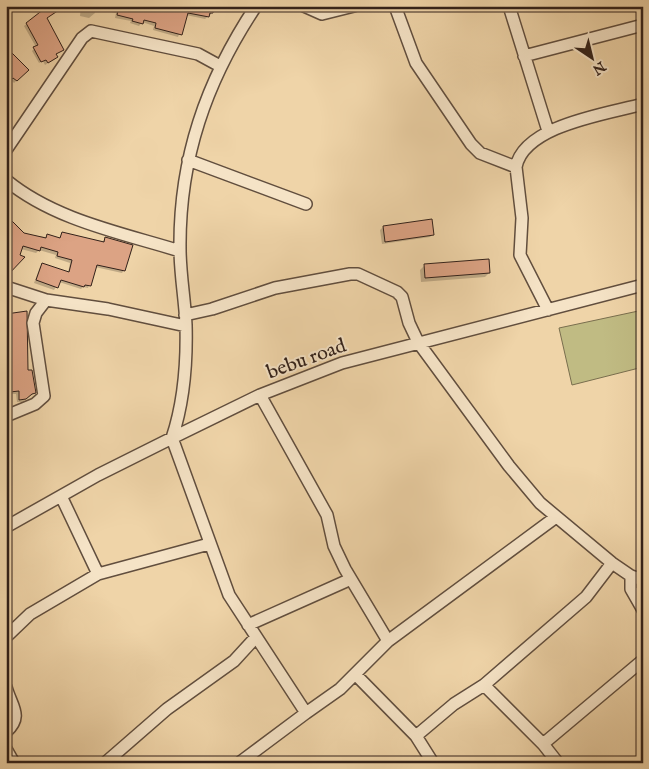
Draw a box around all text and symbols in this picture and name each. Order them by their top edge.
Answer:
north arrow [566,32,616,82]
text: N [589,56,610,79]
street label: bebu road [263,333,350,385]

